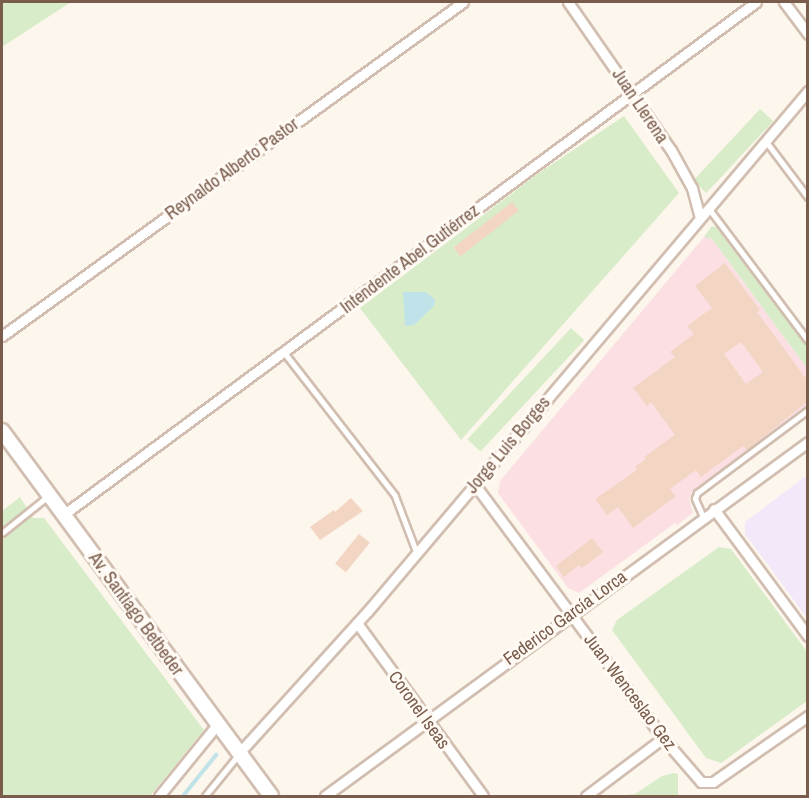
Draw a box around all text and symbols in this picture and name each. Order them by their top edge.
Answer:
street label: Juan Llerena [607,65,673,147]
street label: Reynaldo Alberto Pastor [161,113,303,225]
street label: Intendente Abel Gutiérrez [336,200,484,318]
street label: Jorge Luis Borges [461,392,555,498]
street label: Av. Santiago Betbeder [84,548,188,680]
street label: Federico García Lorca [499,566,631,670]
street label: Juan Wenceslao Gez [579,630,681,754]
street label: Coronel Iseas [384,667,454,753]

